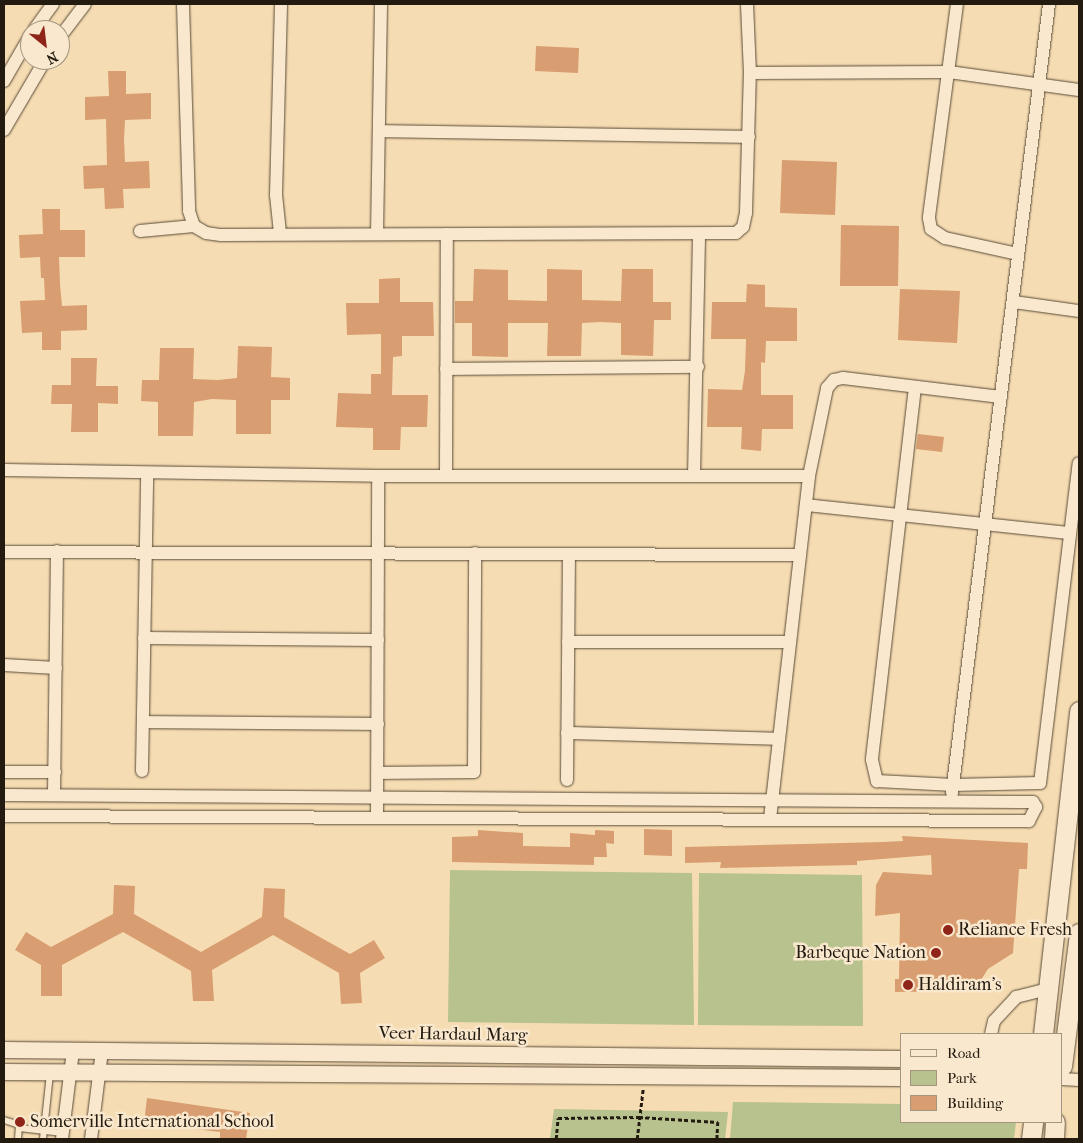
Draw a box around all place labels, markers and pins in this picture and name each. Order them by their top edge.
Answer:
place label: Reliance Fresh [958,919,1072,941]
marker: Reliance Fresh [942,924,954,936]
place label: Barbeque Nation [795,942,926,964]
marker: Barbeque Nation [930,947,942,959]
place label: Haldiram's [918,974,1002,996]
marker: Haldiram's [902,979,914,991]
place label: Somerville International School [30,1111,274,1133]
marker: Somerville International School [14,1116,26,1128]

